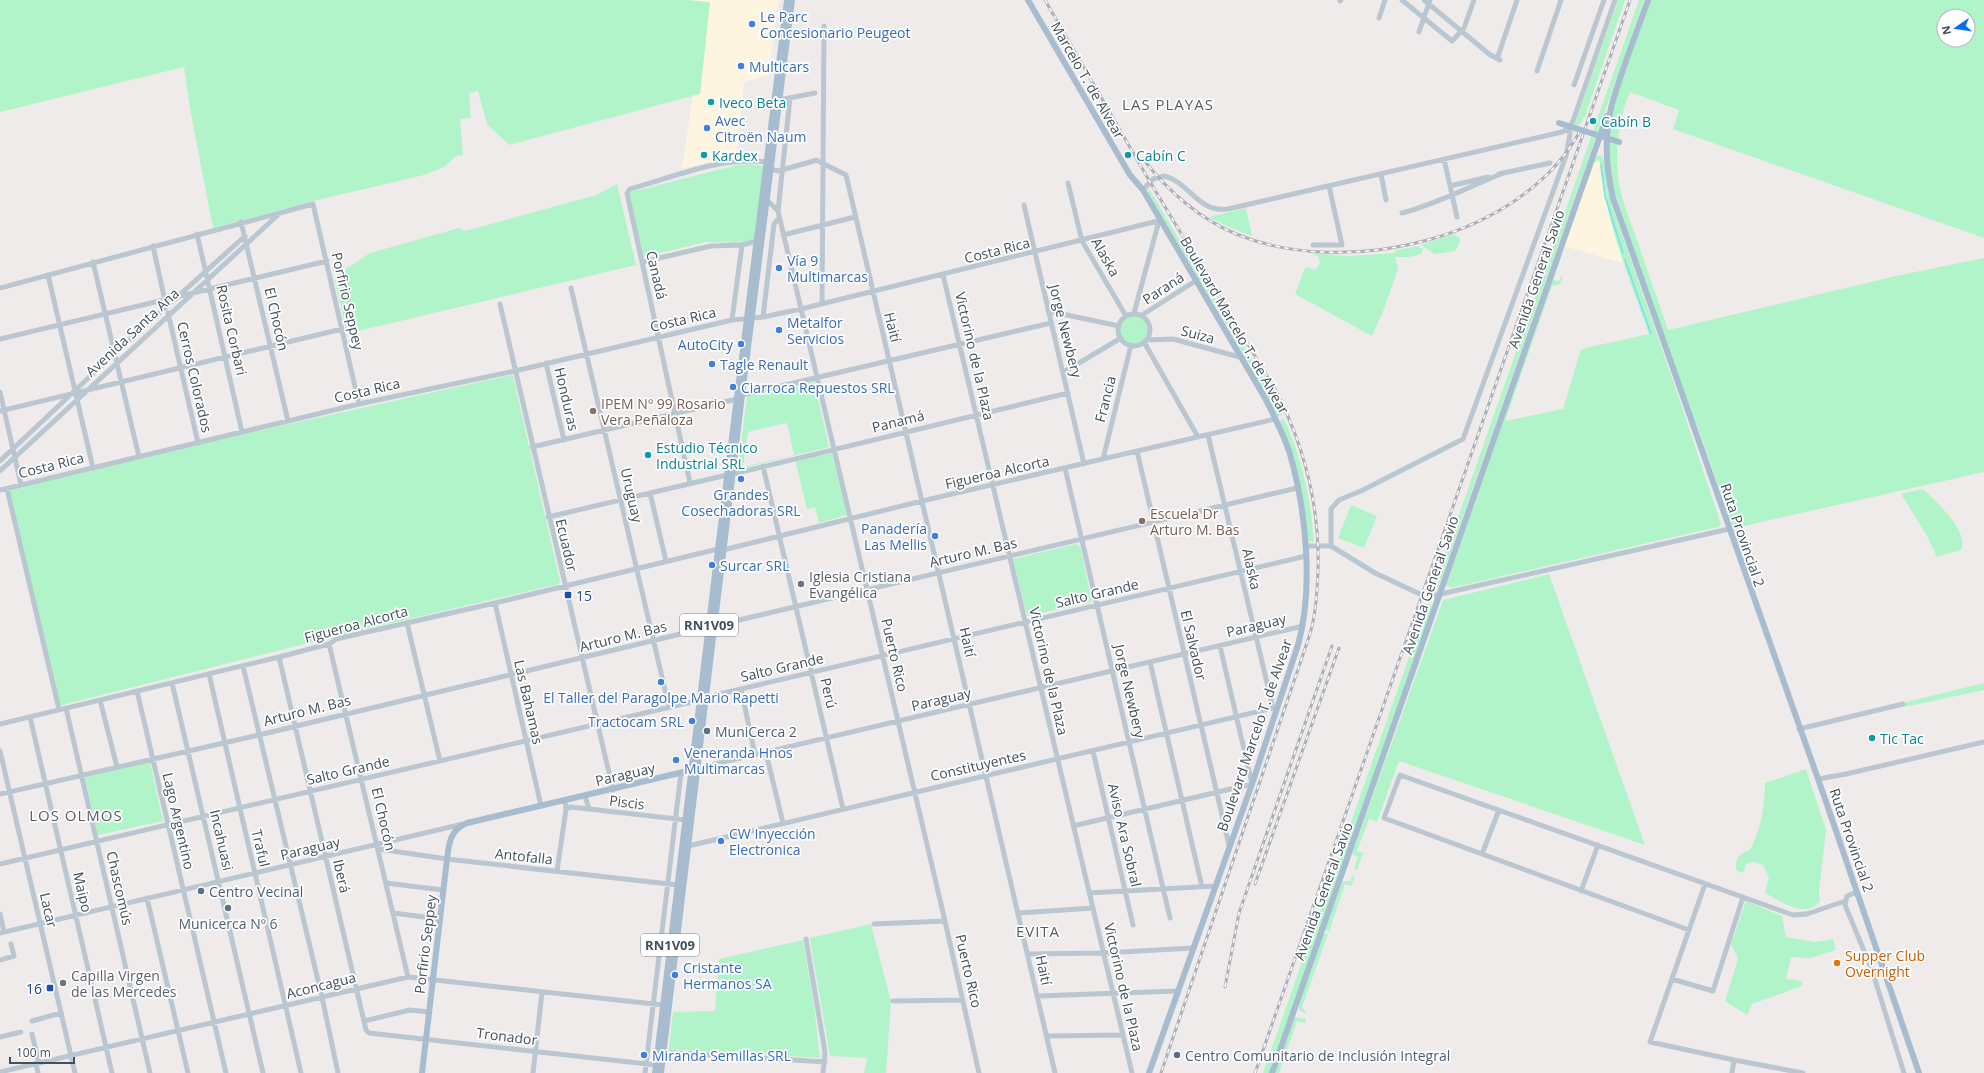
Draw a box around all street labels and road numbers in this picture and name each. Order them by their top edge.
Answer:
street label: Marcelo T. de Alvear [1047,18,1129,142]
street label: Avenida General Savio [1503,207,1569,351]
street label: Costa Rica [962,233,1032,267]
street label: Boulevard Marcelo T. de Alvear [1176,233,1294,418]
street label: Alaska [1087,234,1125,280]
street label: Canadá [642,249,672,301]
street label: Porfirio Seppey [328,250,369,353]
street label: Paraná [1139,267,1187,309]
street label: Jorge Newbery [1045,280,1087,381]
street label: Rosita Corbari [212,283,252,377]
street label: Avenida Santa Ana [81,284,183,380]
street label: El Chocón [260,285,294,353]
street label: Victorino de la Plaza [951,290,999,422]
street label: Costa Rica [648,302,718,336]
street label: Haití [880,310,906,344]
street label: Cerros Colorados [173,320,217,435]
street label: Suiza [1179,320,1217,348]
street label: Honduras [550,365,584,433]
street label: Costa Rica [332,373,402,407]
street label: Francia [1090,374,1120,424]
street label: Panamá [870,405,926,437]
street label: Costa Rica [16,448,86,482]
street label: Figueroa Alcorta [943,451,1051,493]
street label: Uruguay [617,466,648,525]
street label: Ruta Provincial 2 [1716,481,1770,589]
street label: Avenida General Savio [1397,513,1463,657]
street label: Ecuador [552,517,582,574]
street label: Arturo M. Bas [927,533,1019,571]
street label: Alaska [1238,546,1266,592]
street label: Salto Grande [1054,574,1141,612]
street label: Figueroa Alcorta [302,601,410,647]
street label: Victorino de la Plaza [1025,605,1073,737]
street label: El Salvador [1177,608,1211,682]
street label: Paraguay [1224,609,1289,641]
road number: RN1V09 [680,614,738,636]
street label: Arturo M. Bas [577,616,669,656]
street label: Puerto Rico [877,616,913,694]
street label: Haití [955,625,981,659]
street label: Boulevard Marcelo T. de Alvear [1212,636,1296,834]
street label: Jorge Newbery [1110,640,1150,741]
street label: Salto Grande [739,648,826,686]
street label: Las Bahamas [510,658,548,746]
street label: Perú [816,676,842,710]
street label: Paraguay [909,683,974,715]
street label: Arturo M. Bas [261,690,353,730]
street label: Constituyentes [928,745,1028,785]
street label: Salto Grande [305,751,392,789]
street label: Paraguay [593,758,658,790]
street label: Lago Argentino [159,771,199,871]
street label: Aviso Ara Sobral [1104,781,1146,889]
street label: El Chocón [367,785,401,853]
street label: Ruta Provincial 2 [1825,786,1879,894]
street label: Piscis [608,790,646,814]
street label: Incahuasi [206,808,238,872]
street label: Avenida General Savio [1289,819,1357,963]
street label: Traful [247,827,275,869]
street label: Paraguay [278,832,343,864]
street label: Antofalla [494,844,554,868]
street label: Chascomús [102,849,138,927]
street label: Iberá [329,857,355,895]
street label: Maipo [69,870,97,914]
street label: Lacar [36,891,62,930]
street label: Porfirio Seppey [409,892,441,995]
street label: Victorino de la Plaza [1100,921,1148,1053]
street label: Puerto Rico [951,932,987,1010]
road number: RN1V09 [641,934,699,956]
street label: Haití [1032,953,1057,987]
street label: Aconcagua [284,967,358,1003]
street label: Tronador [476,1023,539,1049]

